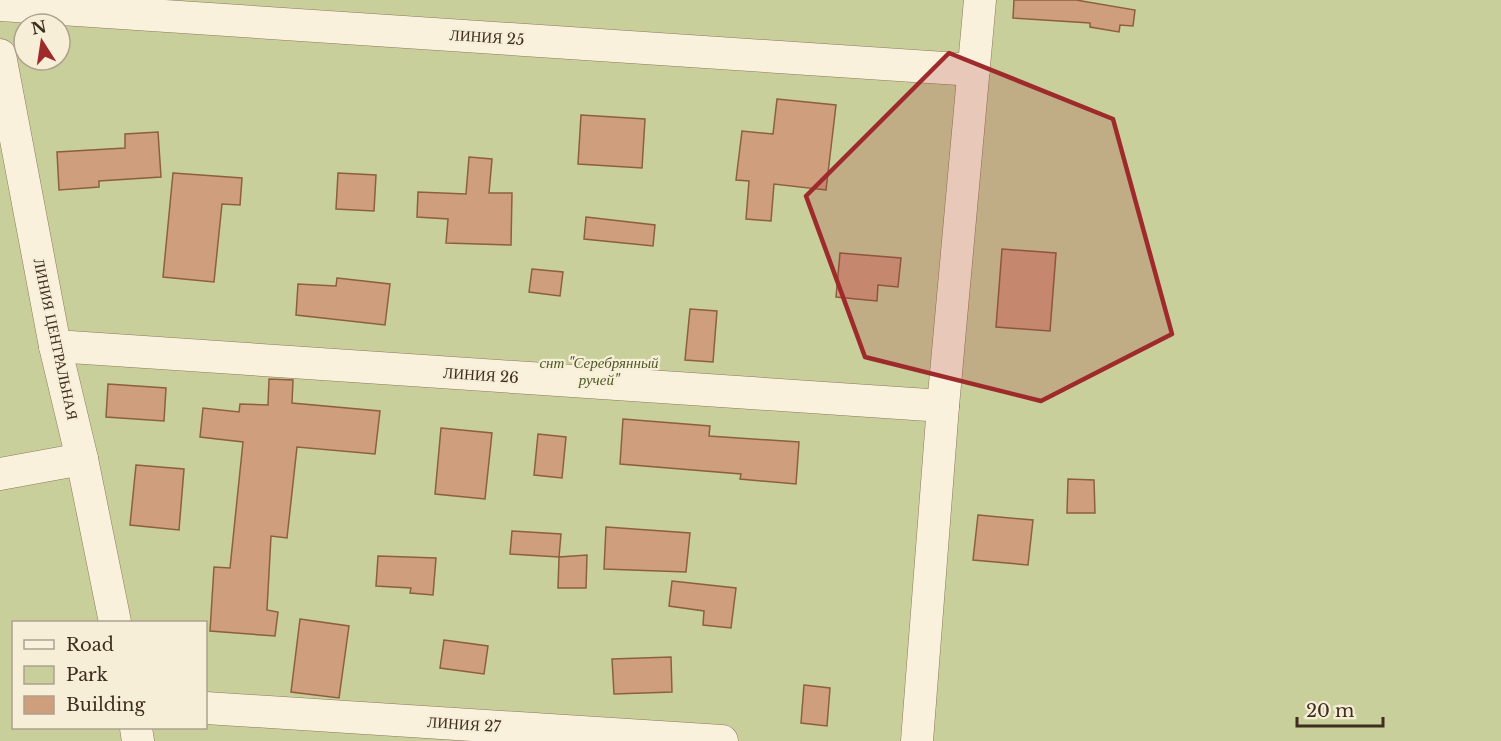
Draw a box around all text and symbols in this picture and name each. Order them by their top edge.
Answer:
north arrow [12,12,72,72]
text: N [29,16,48,39]
street label: ЛИНИЯ 25 [449,25,525,49]
street label: ЛИНИЯ ЦЕНТРАЛЬНАЯ [30,256,82,422]
park label: снт "Серебрянный ручей" [539,353,659,389]
street label: ЛИНИЯ 26 [442,363,520,387]
legend [12,621,207,729]
text: Road [66,634,114,656]
text: Park [66,664,108,686]
scale bar [1297,690,1382,728]
text: Building [66,694,145,716]
text: 20 m [1306,700,1354,722]
street label: ЛИНИЯ 27 [427,712,502,736]

